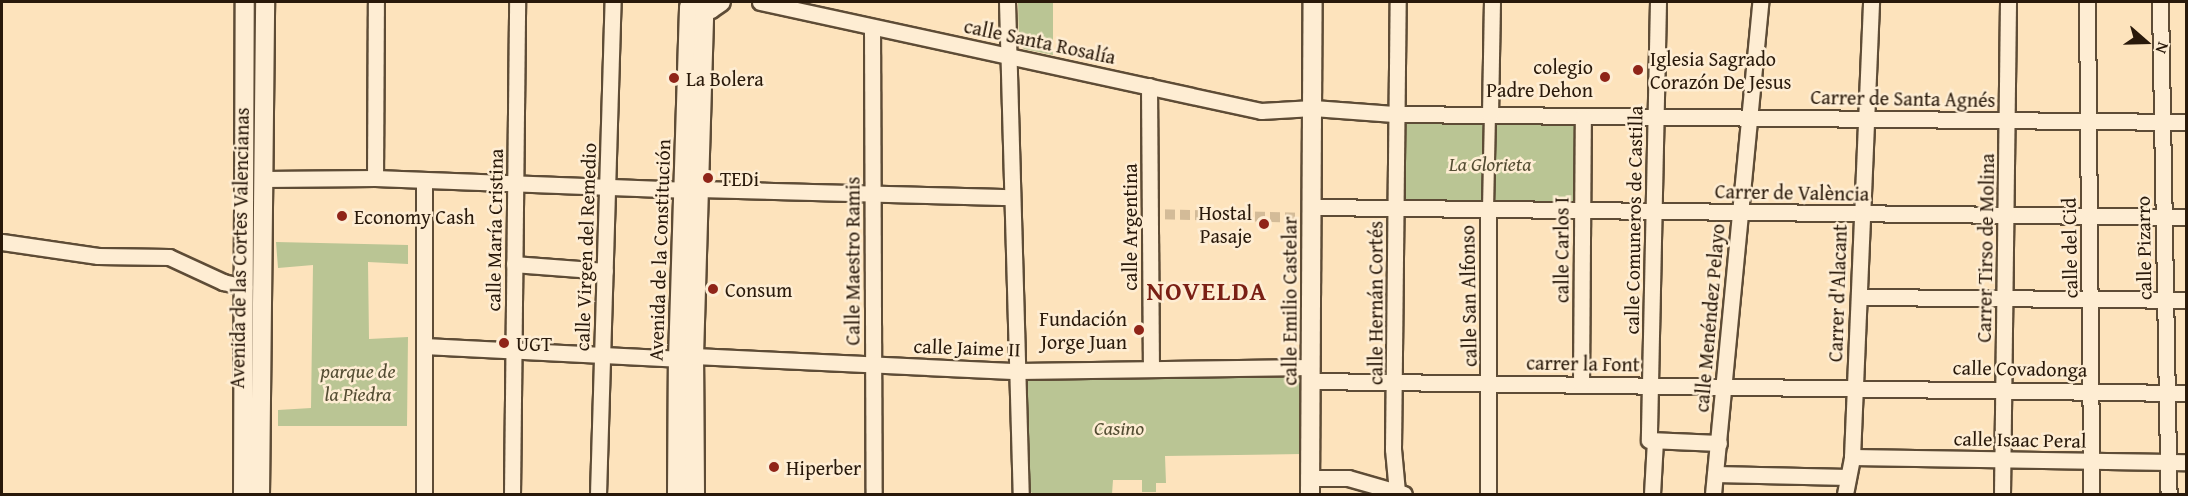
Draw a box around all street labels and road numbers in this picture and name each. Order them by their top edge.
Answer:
street label: calle Santa Rosalía [962,13,1118,69]
street label: Carrer de Santa Agnés [1810,84,1996,112]
street label: calle Comuneros de Castilla [1619,105,1647,335]
street label: Avenida de las Cortes Valencianas [225,107,253,389]
street label: Avenida de la Constitución [643,139,675,361]
street label: calle Virgen del Remedio [569,142,601,352]
street label: calle María Cristina [481,148,507,312]
street label: Carrer Tirso de Molina [1971,153,1999,343]
street label: calle Argentina [1117,163,1141,291]
street label: Calle Maestro Ramis [840,177,864,345]
street label: Carrer de València [1715,179,1869,205]
street label: calle Pizarro [2130,196,2156,300]
street label: calle Carlos I [1549,197,1573,303]
street label: calle del Cid [2056,198,2082,298]
street label: calle Emilio Castelar [1277,216,1301,386]
street label: calle Hernán Cortés [1363,221,1387,385]
street label: calle Menéndez Pelayo [1689,223,1729,413]
street label: Carrer d'Alacant [1823,224,1851,362]
street label: calle San Alfonso [1455,225,1481,367]
street label: calle Jaime II [913,333,1021,361]
street label: carrer la Font [1526,350,1640,376]
street label: calle Covadonga [1953,355,2087,381]
street label: calle Isaac Peral [1953,426,2087,452]

